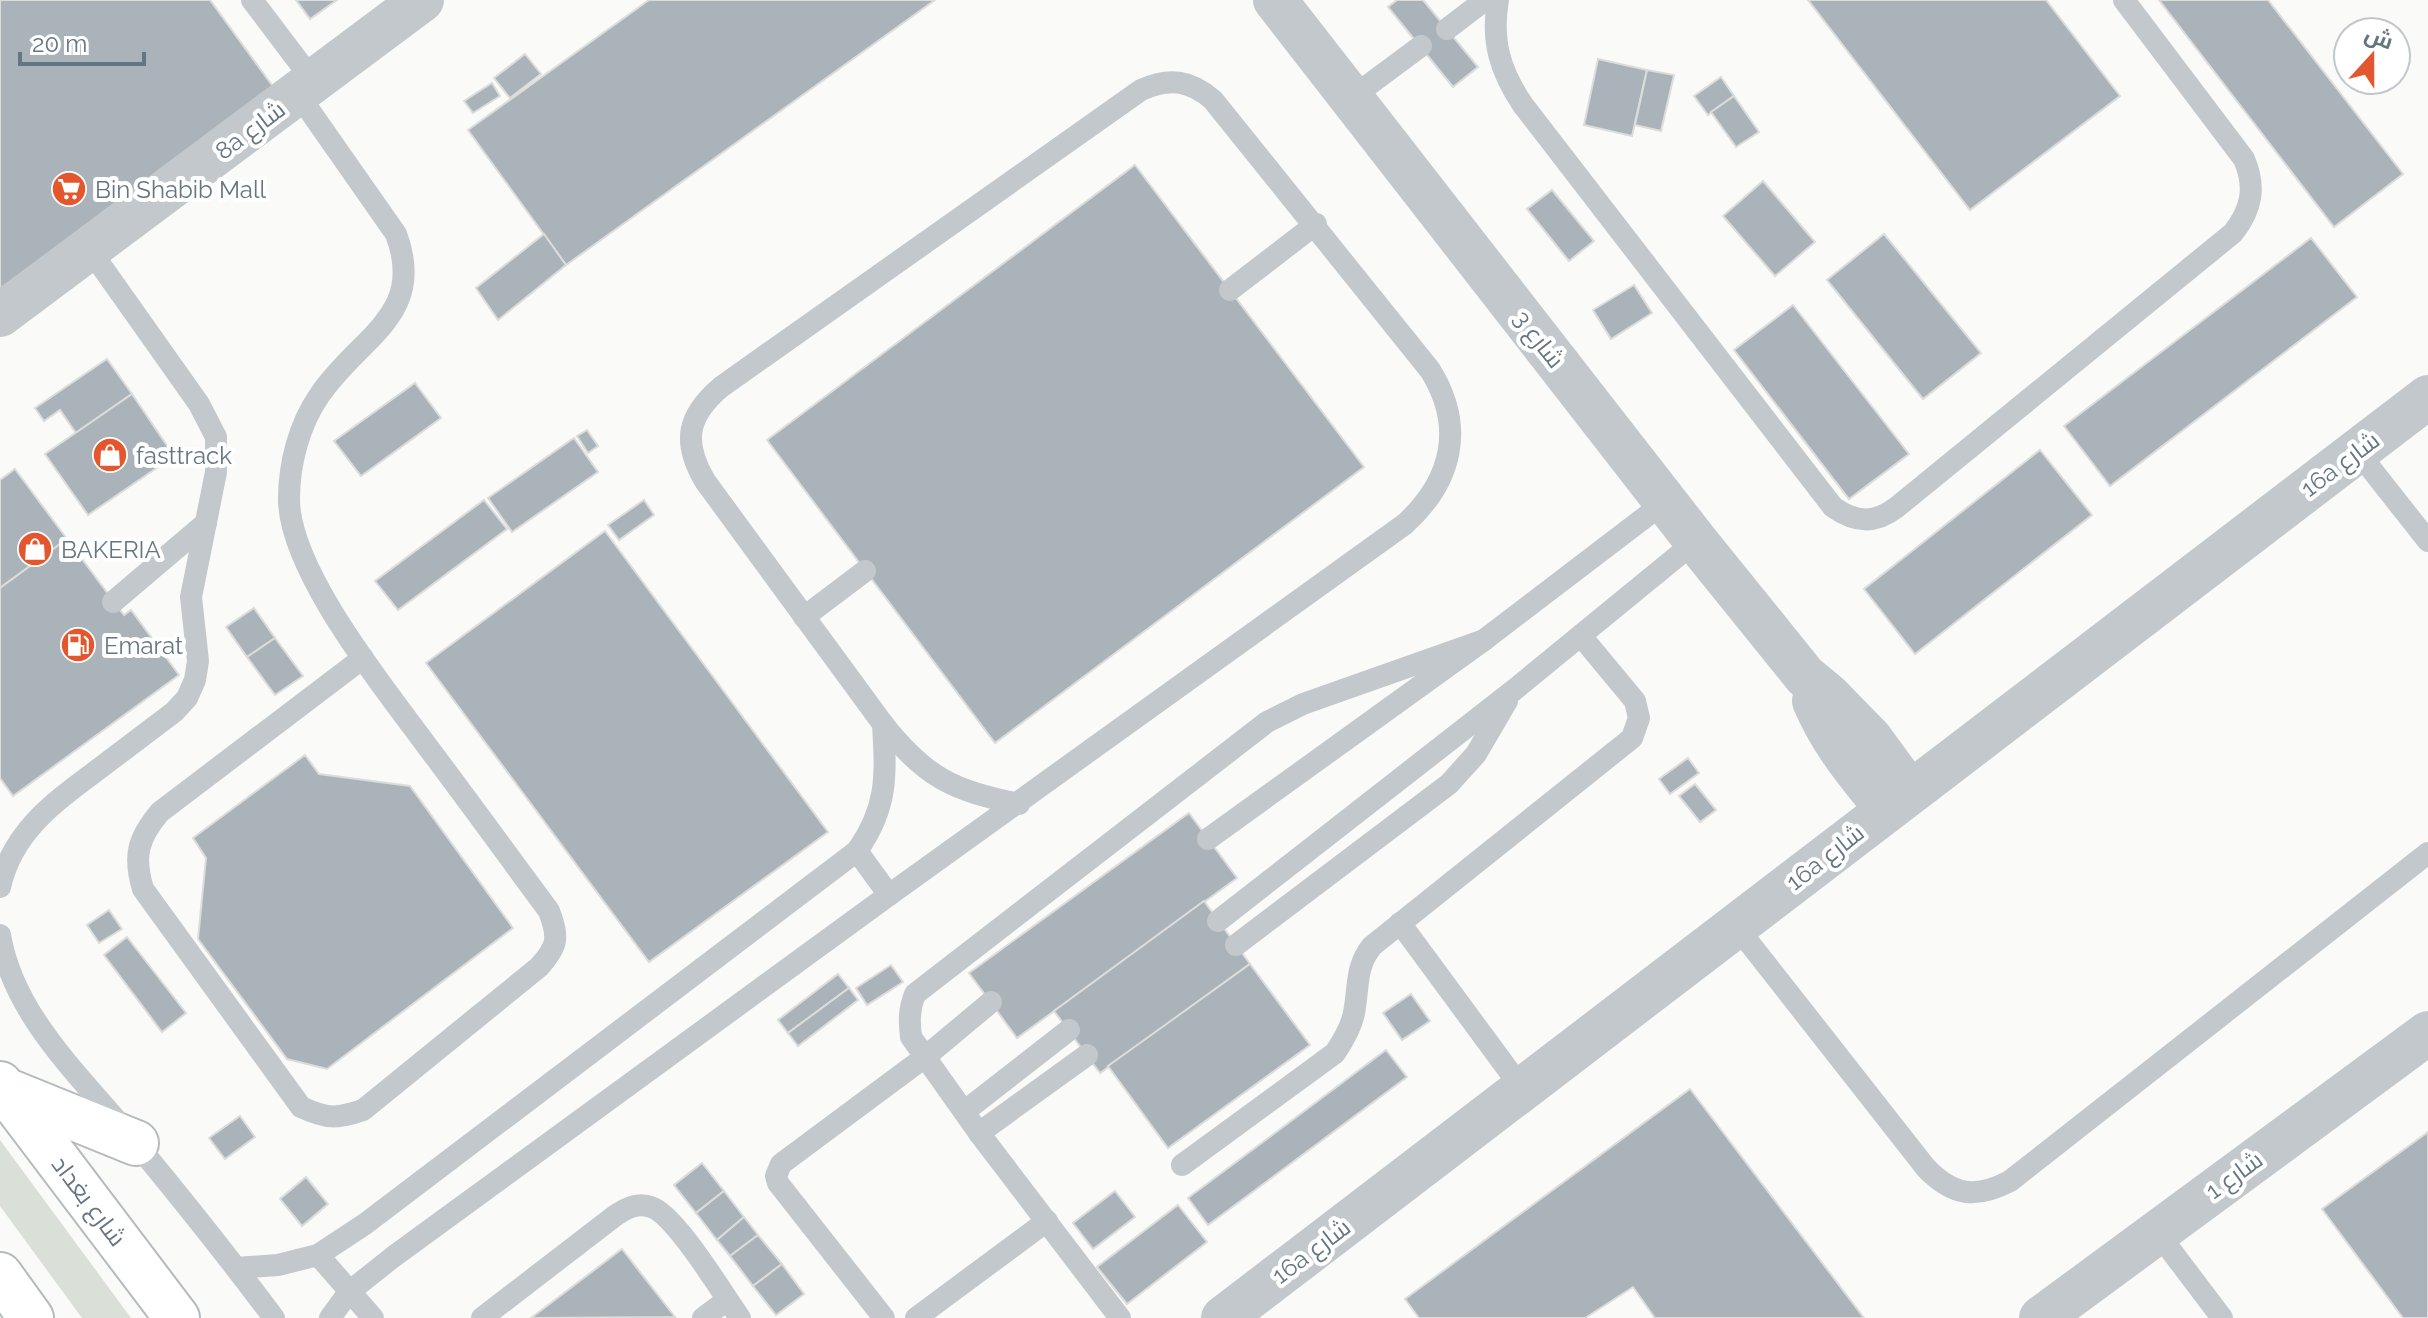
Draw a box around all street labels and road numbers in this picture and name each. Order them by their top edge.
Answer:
street label: 8a شارع [209,94,292,167]
street label: شارع 3 [1506,304,1571,375]
street label: 16a شارع [2295,425,2386,504]
street label: 16a شارع [1780,818,1871,898]
street label: شارع 1 [2200,1145,2269,1207]
street label: شارع بغداد [44,1150,132,1253]
street label: 16a شارع [1266,1212,1357,1291]

